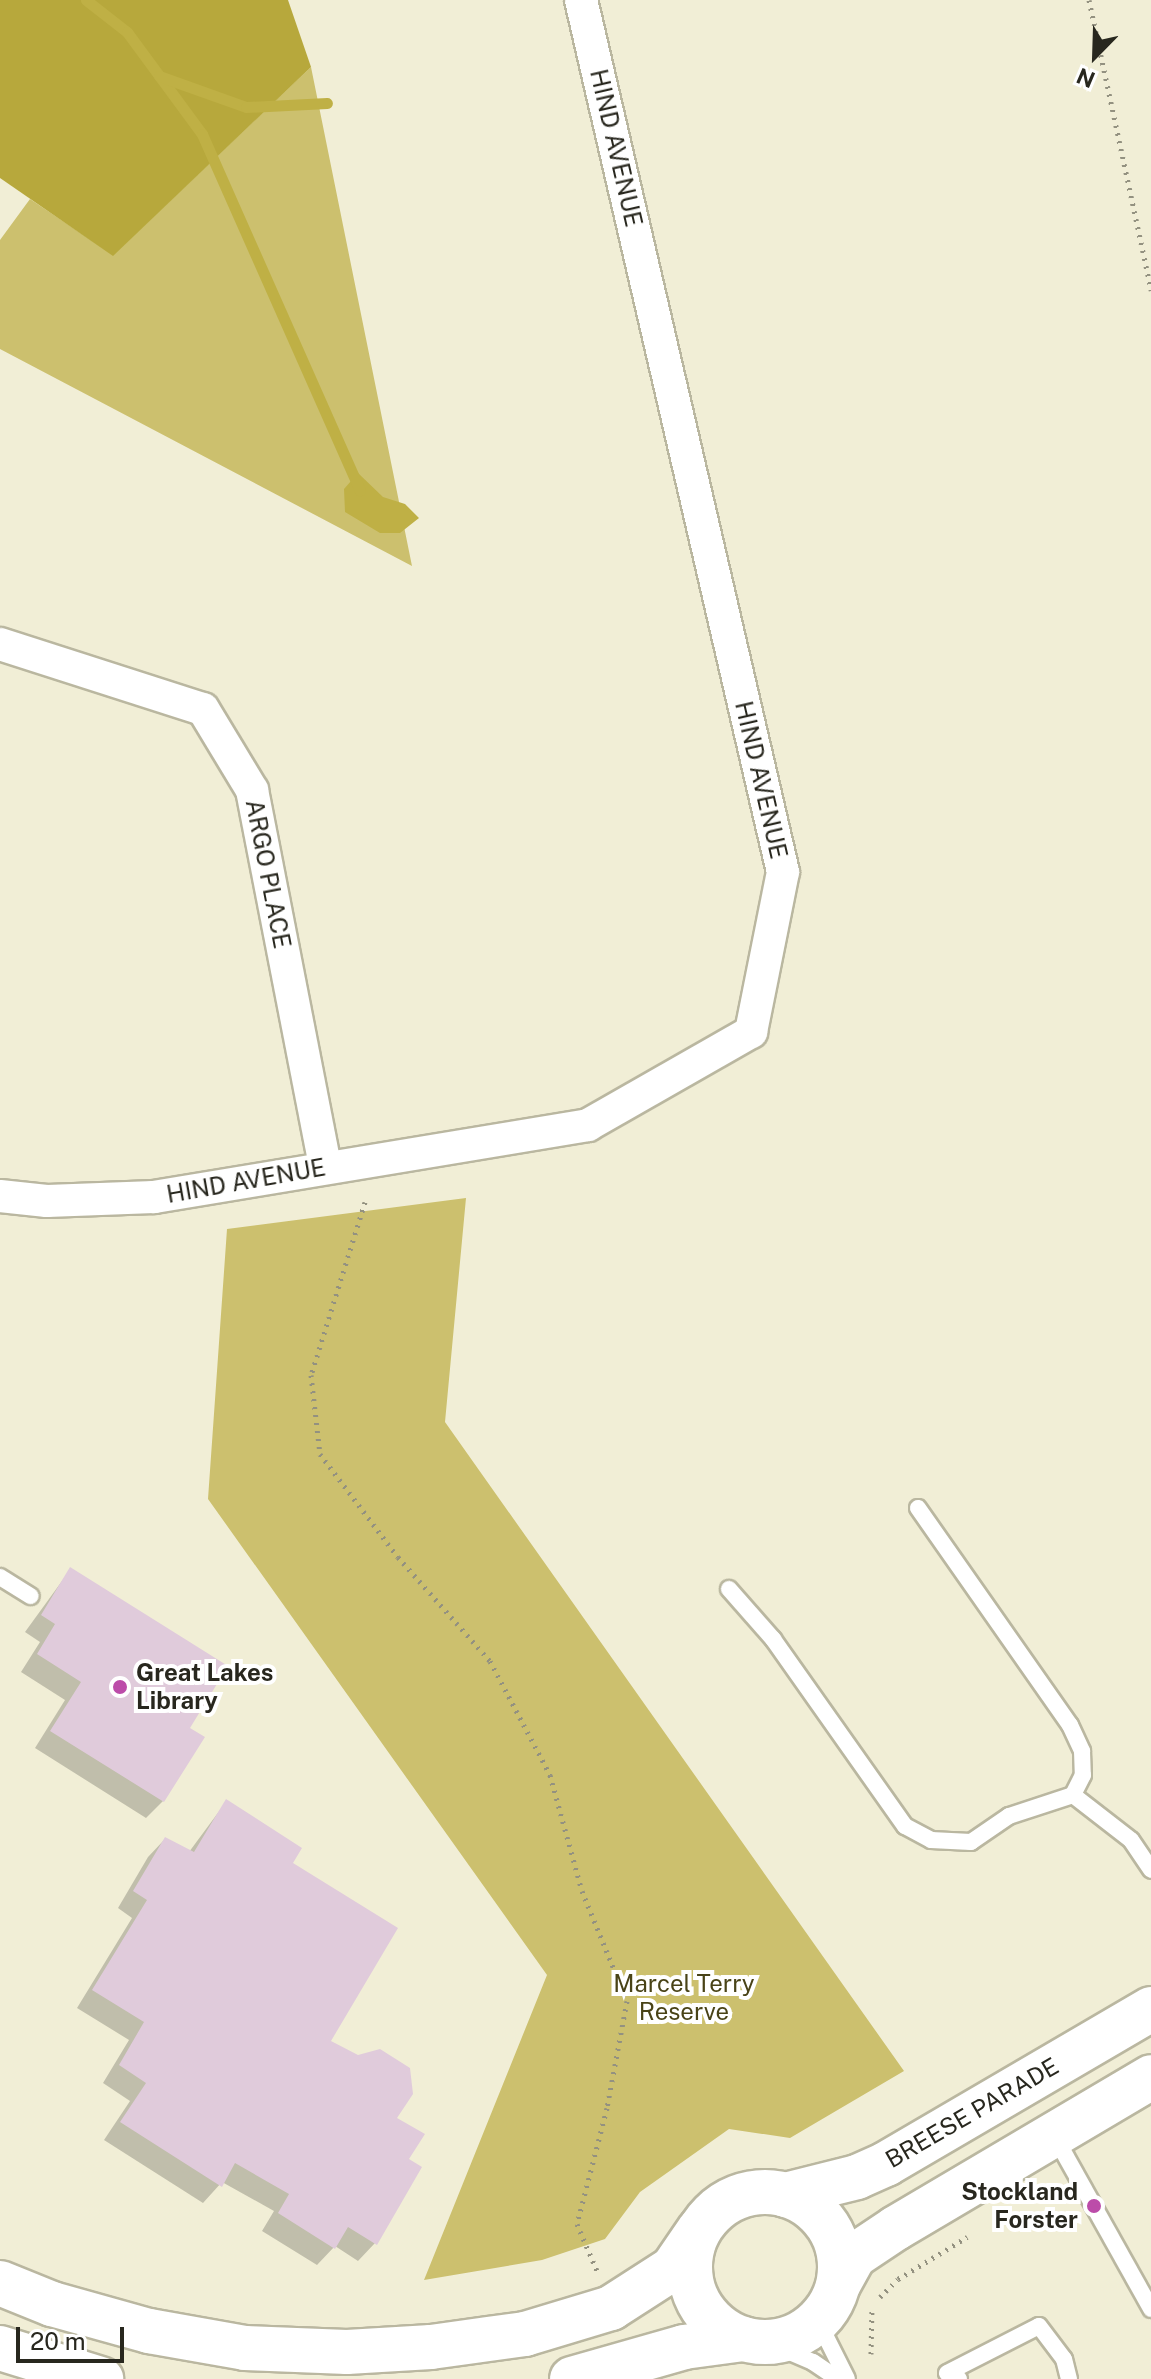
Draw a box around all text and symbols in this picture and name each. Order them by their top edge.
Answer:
north arrow [1055,16,1135,96]
text: N [1073,63,1099,93]
street label: HIND AVENUE [584,66,648,230]
street label: HIND AVENUE [729,698,793,862]
street label: ARGO PLACE [239,797,297,951]
street label: HIND AVENUE [164,1153,328,1209]
place label: Great Lakes Library [136,1659,273,1715]
marker: Great Lakes Library [111,1678,129,1696]
park label: Marcel Terry Reserve [613,1970,755,2026]
street label: BREESE PARADE [880,2052,1064,2174]
place label: Stockland Forster [961,2178,1078,2234]
marker: Stockland Forster [1085,2197,1103,2215]
scale bar [20,2311,128,2361]
text: 20 m [30,2327,86,2355]

